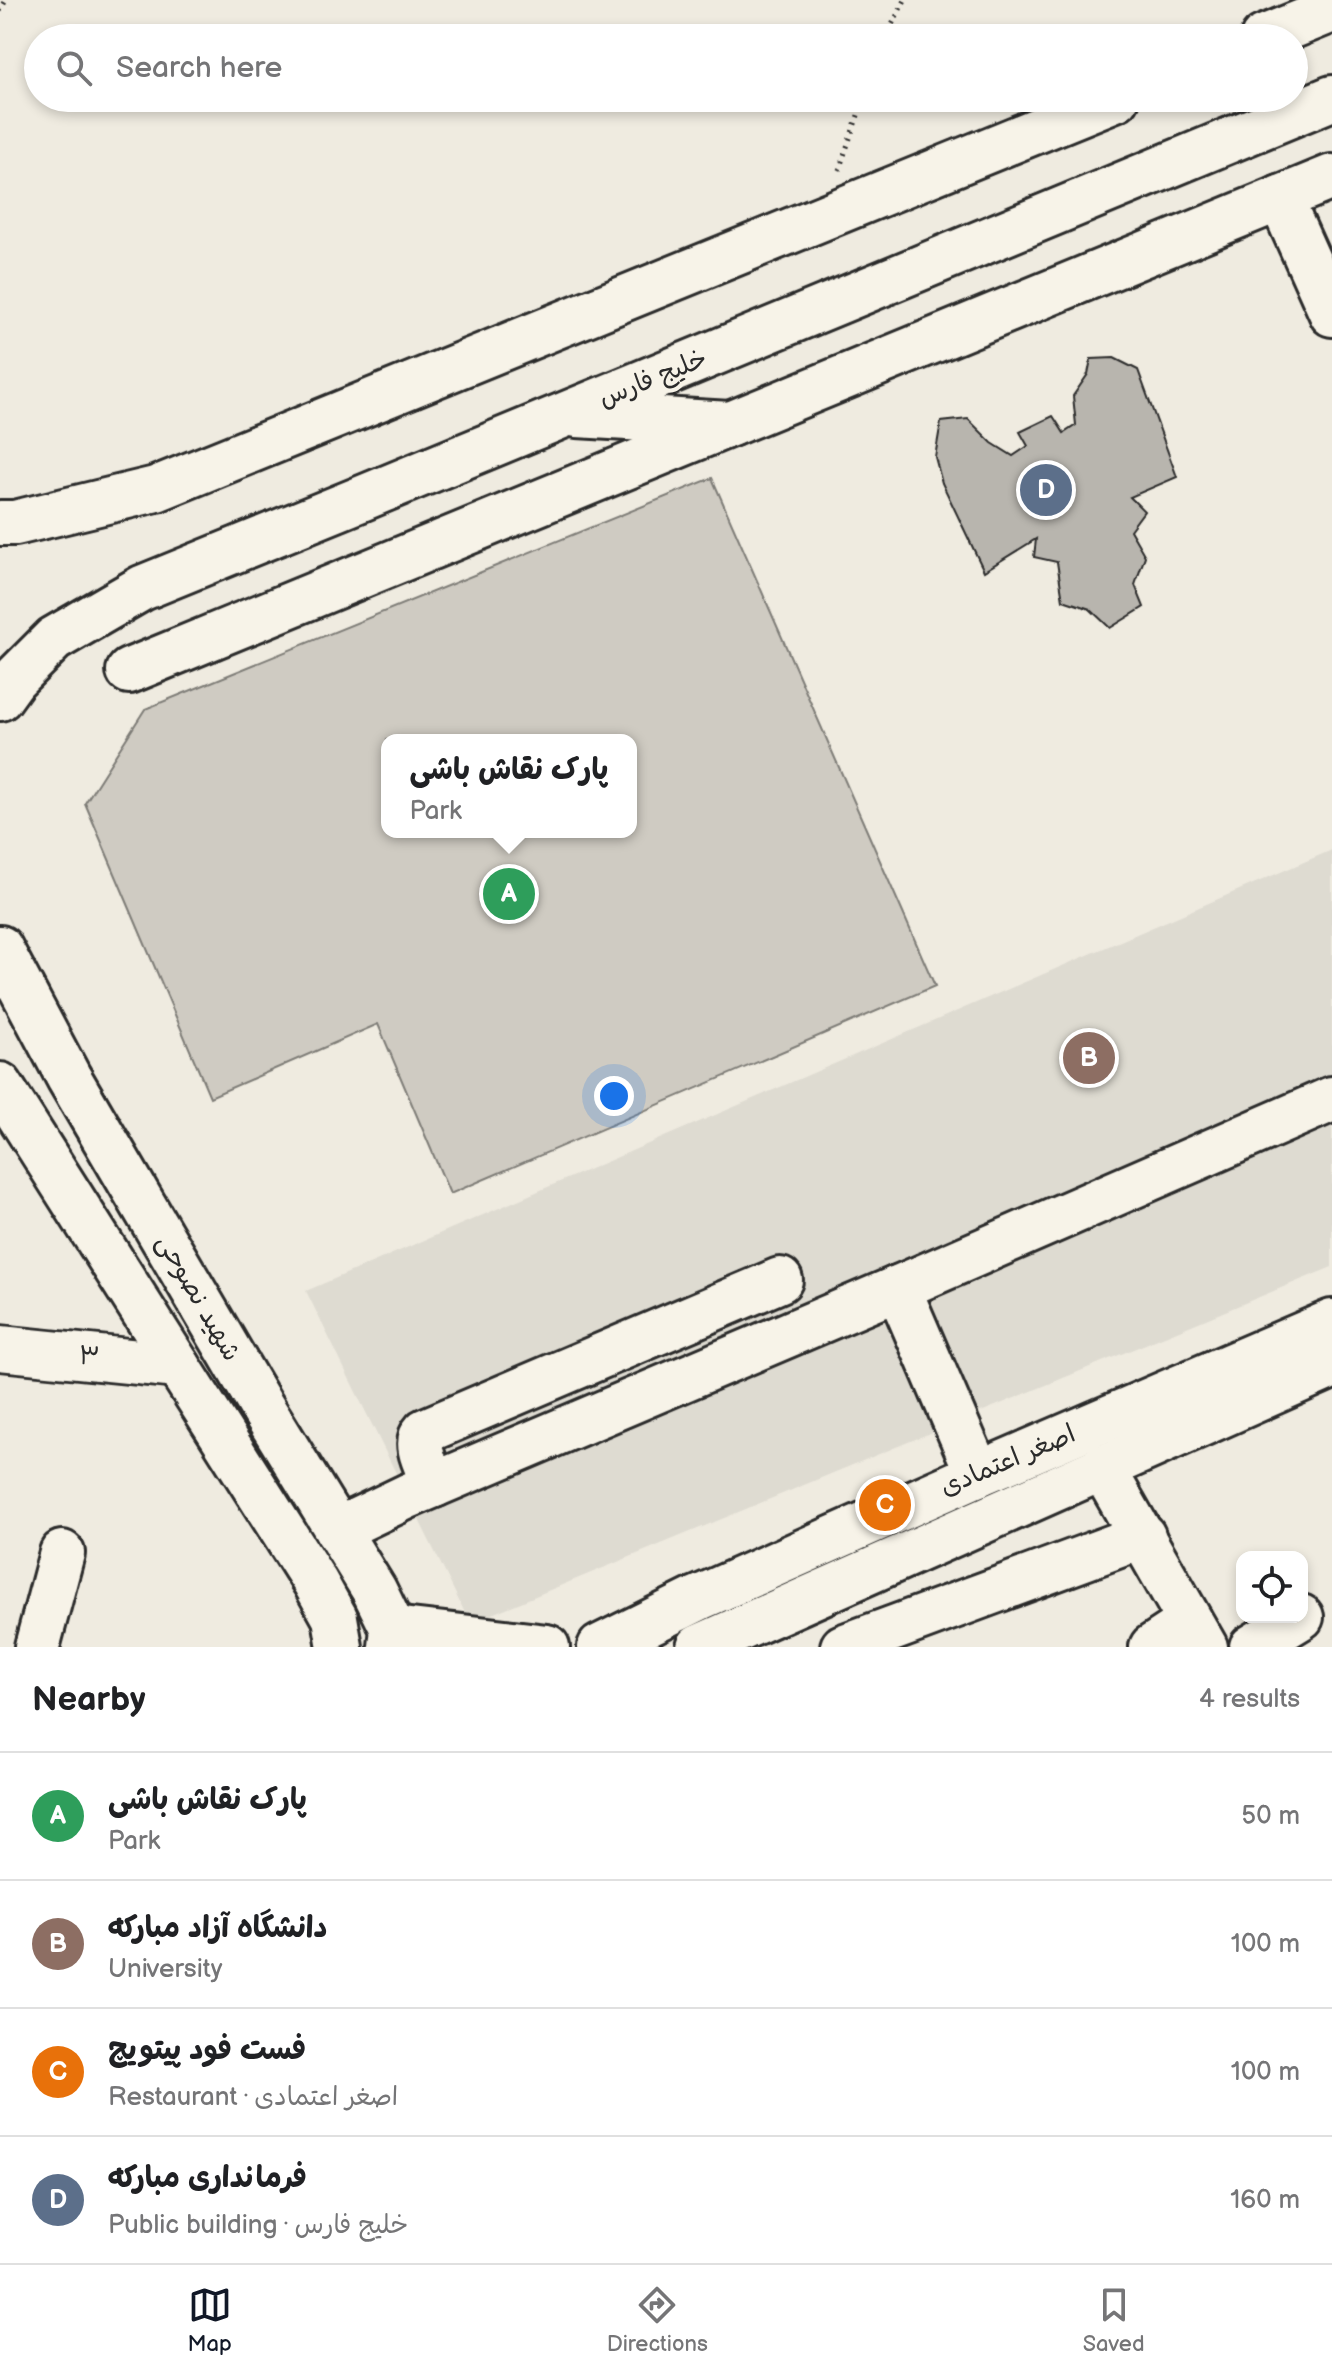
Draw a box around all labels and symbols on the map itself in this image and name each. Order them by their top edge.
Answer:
street label: خلیج فارس [594,343,712,416]
pin: D [1020,460,1072,520]
pin: A [483,864,535,924]
pin: B [1063,1028,1115,1088]
your location [594,1076,634,1116]
street label: شهید نصوحی [149,1229,247,1367]
street label: ۳ [77,1340,101,1374]
street label: اصغر اعتمادی [936,1419,1080,1503]
pin: C [859,1475,911,1535]

